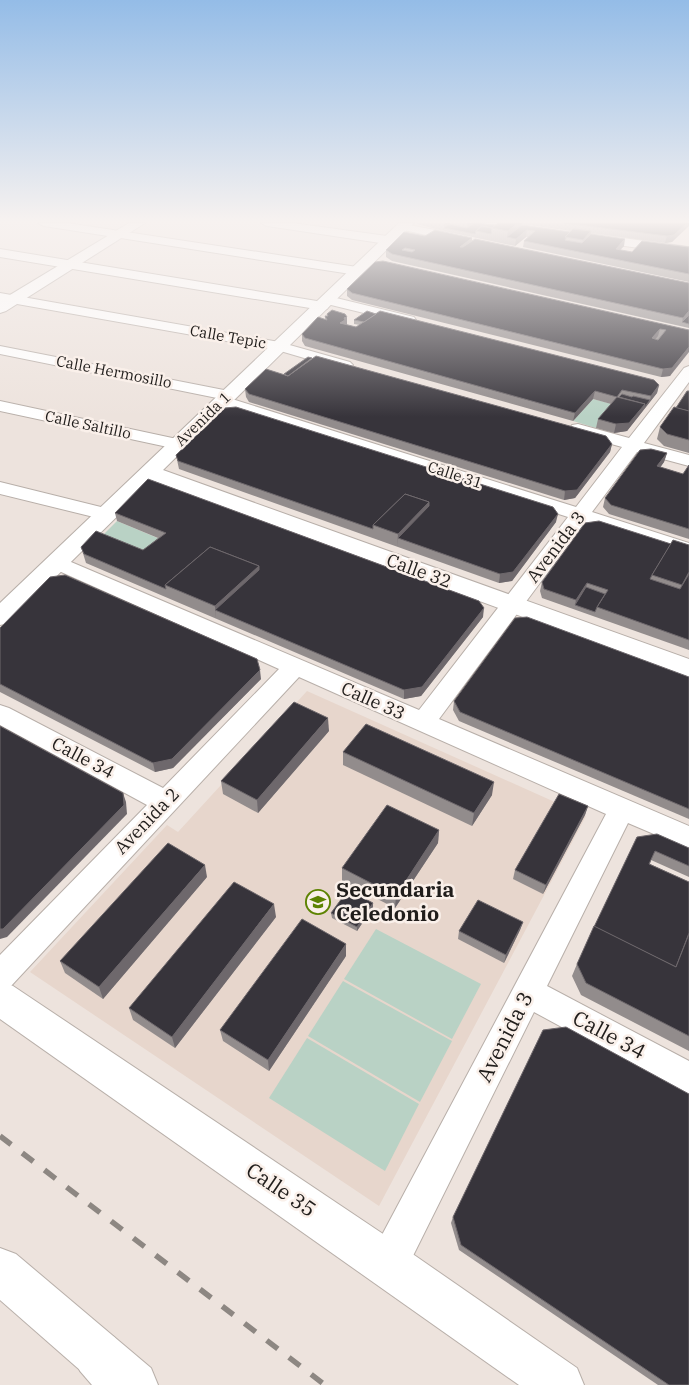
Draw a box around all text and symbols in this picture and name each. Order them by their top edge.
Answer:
street label: Calle Tepic [188,320,268,353]
street label: Calle Hermosillo [55,351,173,392]
street label: Avenida 1 [171,388,234,450]
street label: Calle Saltillo [43,406,133,443]
street label: Calle 31 [425,457,485,492]
street label: Avenida 3 [521,506,590,587]
street label: Calle 32 [383,548,455,593]
street label: Calle 33 [338,676,409,725]
street label: Calle 34 [48,732,118,784]
street label: Avenida 2 [109,782,184,859]
place label: Secundaria Celedonio [336,875,454,927]
school or university icon: Secundaria Celedonio [305,889,331,915]
street label: Avenida 3 [469,987,539,1087]
street label: Calle 34 [568,1003,651,1065]
street label: Calle 35 [241,1156,322,1223]

